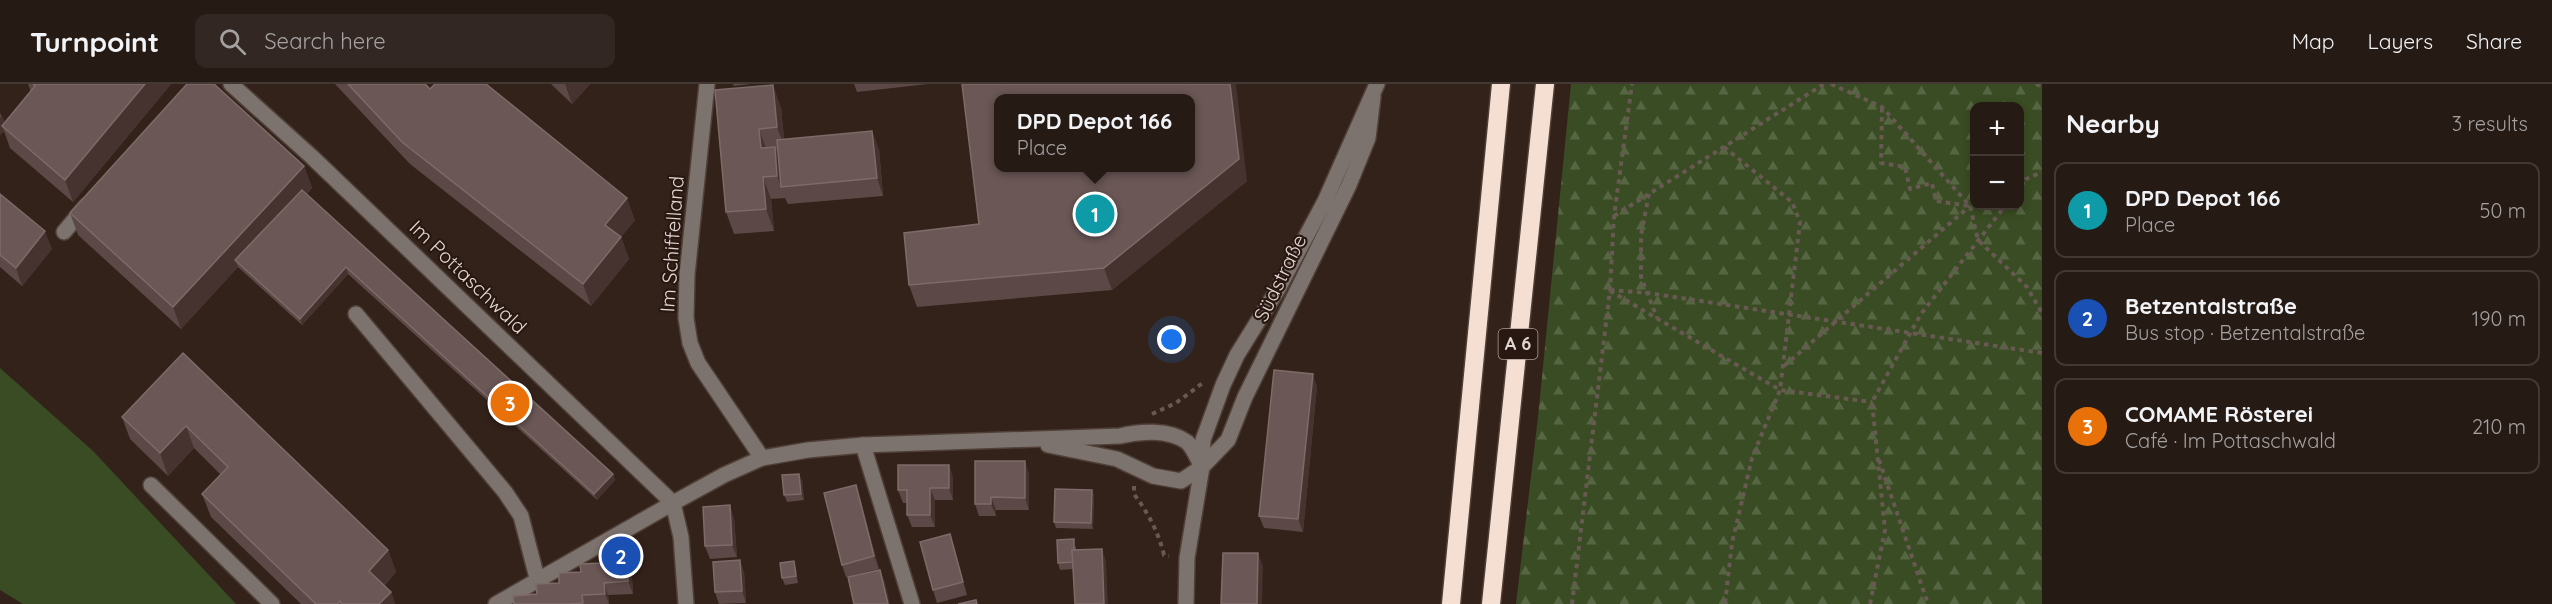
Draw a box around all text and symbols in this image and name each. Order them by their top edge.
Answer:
search box [195,14,615,68]
text: Turnpoint [30,24,159,59]
icon: search [216,25,249,58]
text: Search here [264,27,386,55]
text: Map [2292,28,2335,54]
text: Layers [2368,28,2433,54]
text: Share [2466,28,2522,54]
popup [994,94,1195,172]
map controls [1970,102,2024,210]
button: + [1970,102,2024,156]
text: DPD Depot 166 [1017,107,1172,135]
text: Nearby [2066,107,2160,140]
text: 3 results [2452,111,2528,136]
text: Place [1017,135,1067,160]
button: − [1970,156,2024,210]
street label: Im Schiffelland [654,175,689,313]
text: DPD Depot 166 [2125,184,2280,212]
pin: 1 [1076,192,1114,236]
text: 1 [2084,198,2091,223]
text: 50 m [2480,198,2526,223]
text: Place [2125,212,2175,237]
street label: Im Pottaschwald [405,214,532,339]
street label: Südstraße [1248,230,1311,325]
text: Betzentalstraße [2125,292,2297,320]
text: 2 [2082,306,2093,331]
text: 190 m [2472,306,2526,331]
text: Bus stop · Betzentalstraße [2125,320,2365,345]
your location [1157,325,1186,354]
road number: A 6 [1498,329,1538,359]
pin: 3 [490,380,530,426]
text: COMAME Rösterei [2125,400,2313,428]
text: 3 [2082,414,2093,439]
text: 210 m [2472,414,2526,439]
text: Café · Im Pottaschwald [2125,428,2336,453]
pin: 2 [602,534,640,578]

